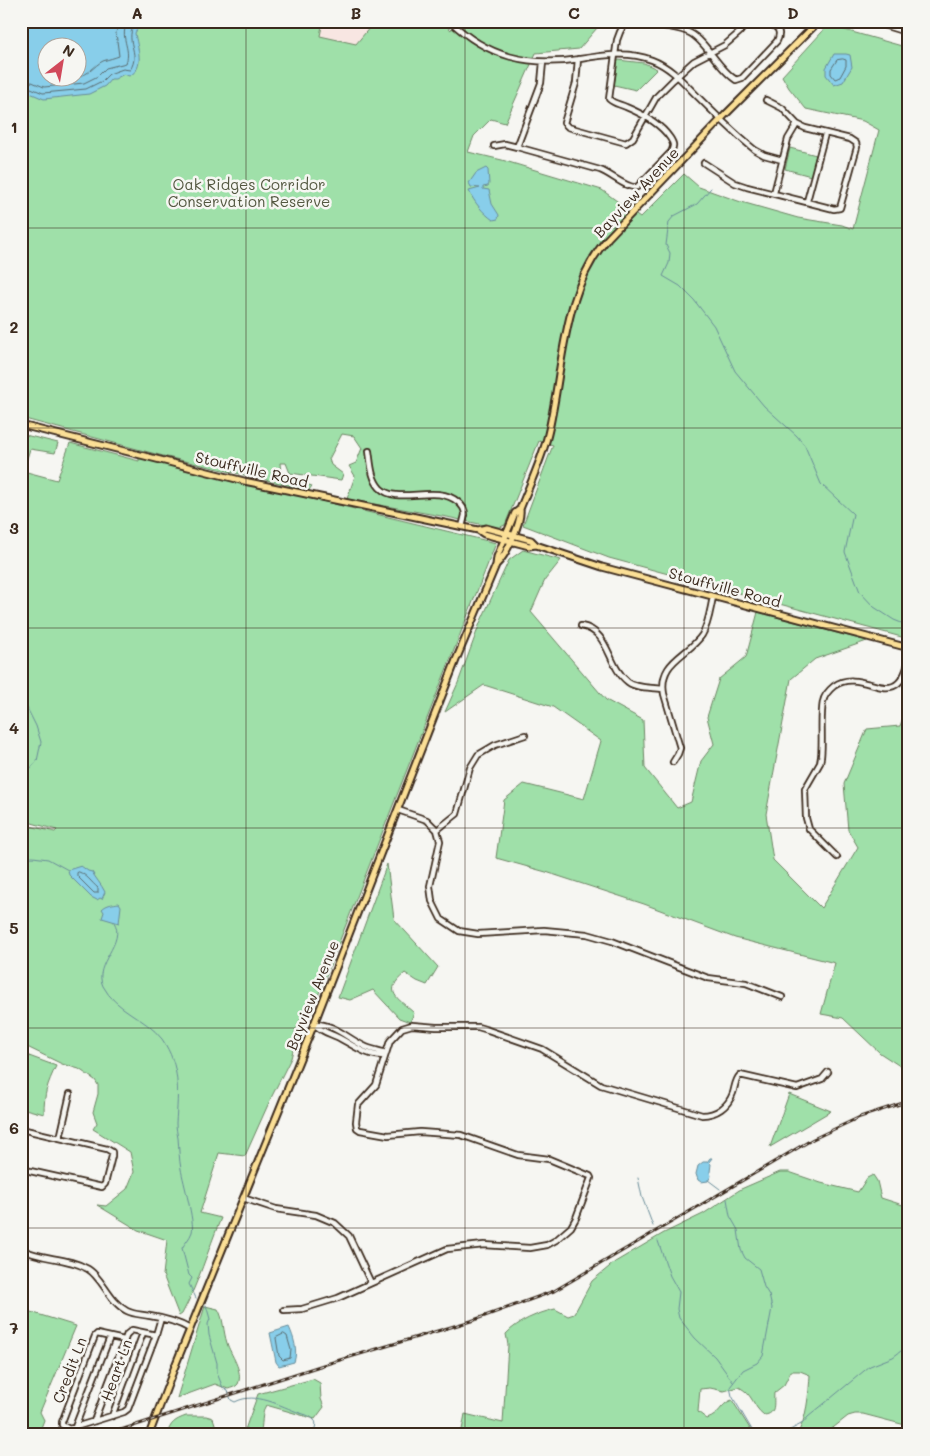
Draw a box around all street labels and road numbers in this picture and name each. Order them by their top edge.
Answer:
street label: Bayview Avenue [589,143,683,241]
street label: Stouffville Road [194,446,310,492]
street label: Stouffville Road [667,562,783,612]
street label: Bayview Avenue [281,937,343,1053]
street label: Credit Ln [47,1334,91,1406]
street label: Heart Ln [96,1336,136,1404]

